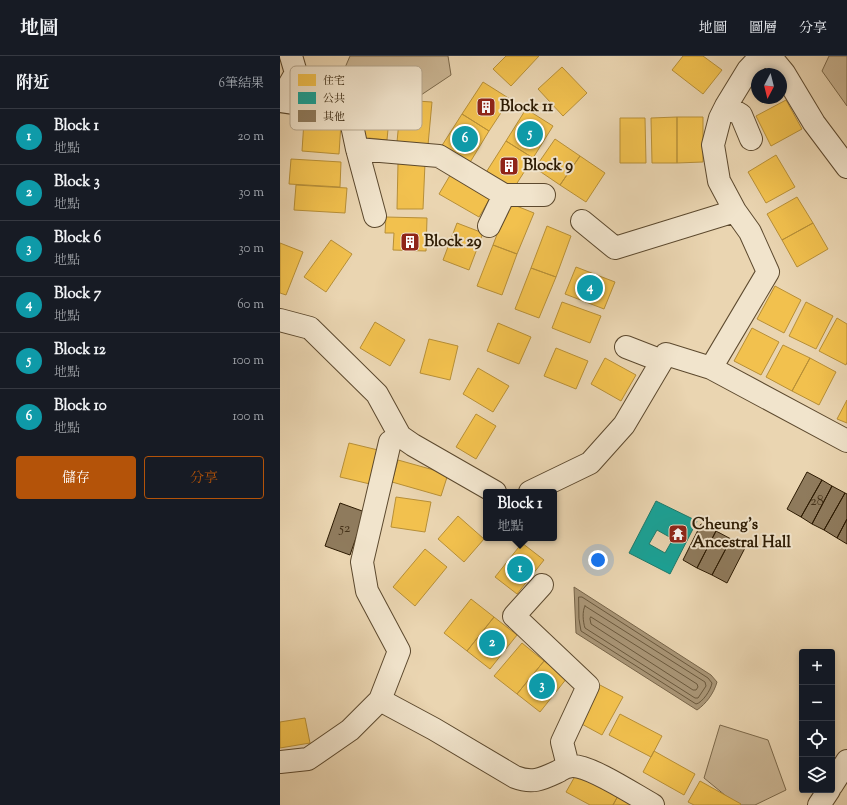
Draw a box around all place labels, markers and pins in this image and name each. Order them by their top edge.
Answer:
building icon: Block 11 [475,96,497,118]
place label: Block 11 [500,96,554,119]
pin: 5 [517,119,543,149]
pin: 6 [452,124,478,154]
building icon: Block 9 [498,155,520,177]
place label: Block 9 [523,155,573,178]
building icon: Block 29 [399,231,421,253]
place label: Block 29 [424,231,482,254]
pin: 4 [577,273,603,303]
place label: Cheung's Ancestral Hall [692,514,791,555]
temple icon: Cheung's Ancestral Hall [667,523,689,545]
pin: 1 [507,554,533,584]
pin: 2 [479,628,505,658]
pin: 3 [529,671,555,701]

